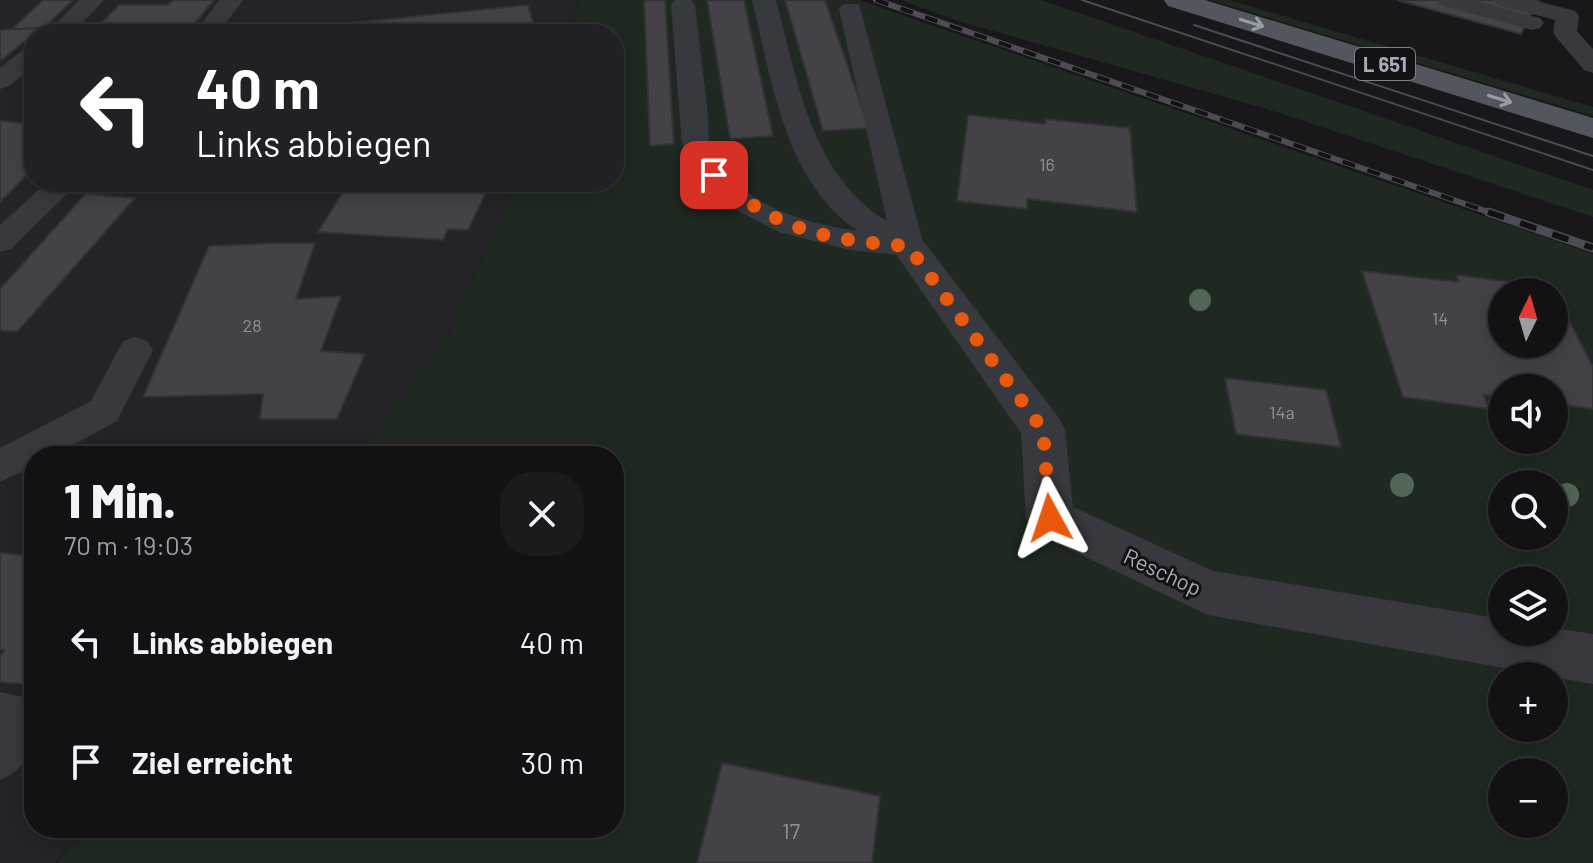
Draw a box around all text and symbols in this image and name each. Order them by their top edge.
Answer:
one-way arrow [1238,16,1264,31]
road number: L 651 [1355,48,1415,80]
text: 40 m [196,53,320,120]
icon: left [64,56,168,160]
one-way arrow [1487,92,1513,107]
text: Links abbiegen [196,121,431,164]
pin [680,141,748,209]
icon: arrive [692,153,736,197]
house number: 16 [1039,153,1055,175]
north arrow [1488,278,1568,358]
map controls [1488,278,1568,838]
house number: 14 [1432,307,1448,329]
house number: 28 [242,314,262,336]
button: sound [1488,374,1568,454]
house number: 14a [1269,401,1295,423]
text: 1 Min. [64,470,176,528]
button: search [1488,470,1568,550]
button: close [500,472,584,556]
position arrow [1008,476,1092,560]
text: 70 m · 19:03 [64,529,193,560]
street label: Reschop [1120,542,1206,600]
button: layers [1488,566,1568,646]
icon: left [64,620,108,664]
text: Links abbiegen [132,624,333,660]
text: 40 m [520,624,584,660]
button: + [1488,662,1568,742]
icon: arrive [64,740,108,784]
text: Ziel erreicht [132,744,293,780]
text: 30 m [521,744,584,780]
button: − [1488,758,1568,838]
house number: 17 [782,817,800,843]

